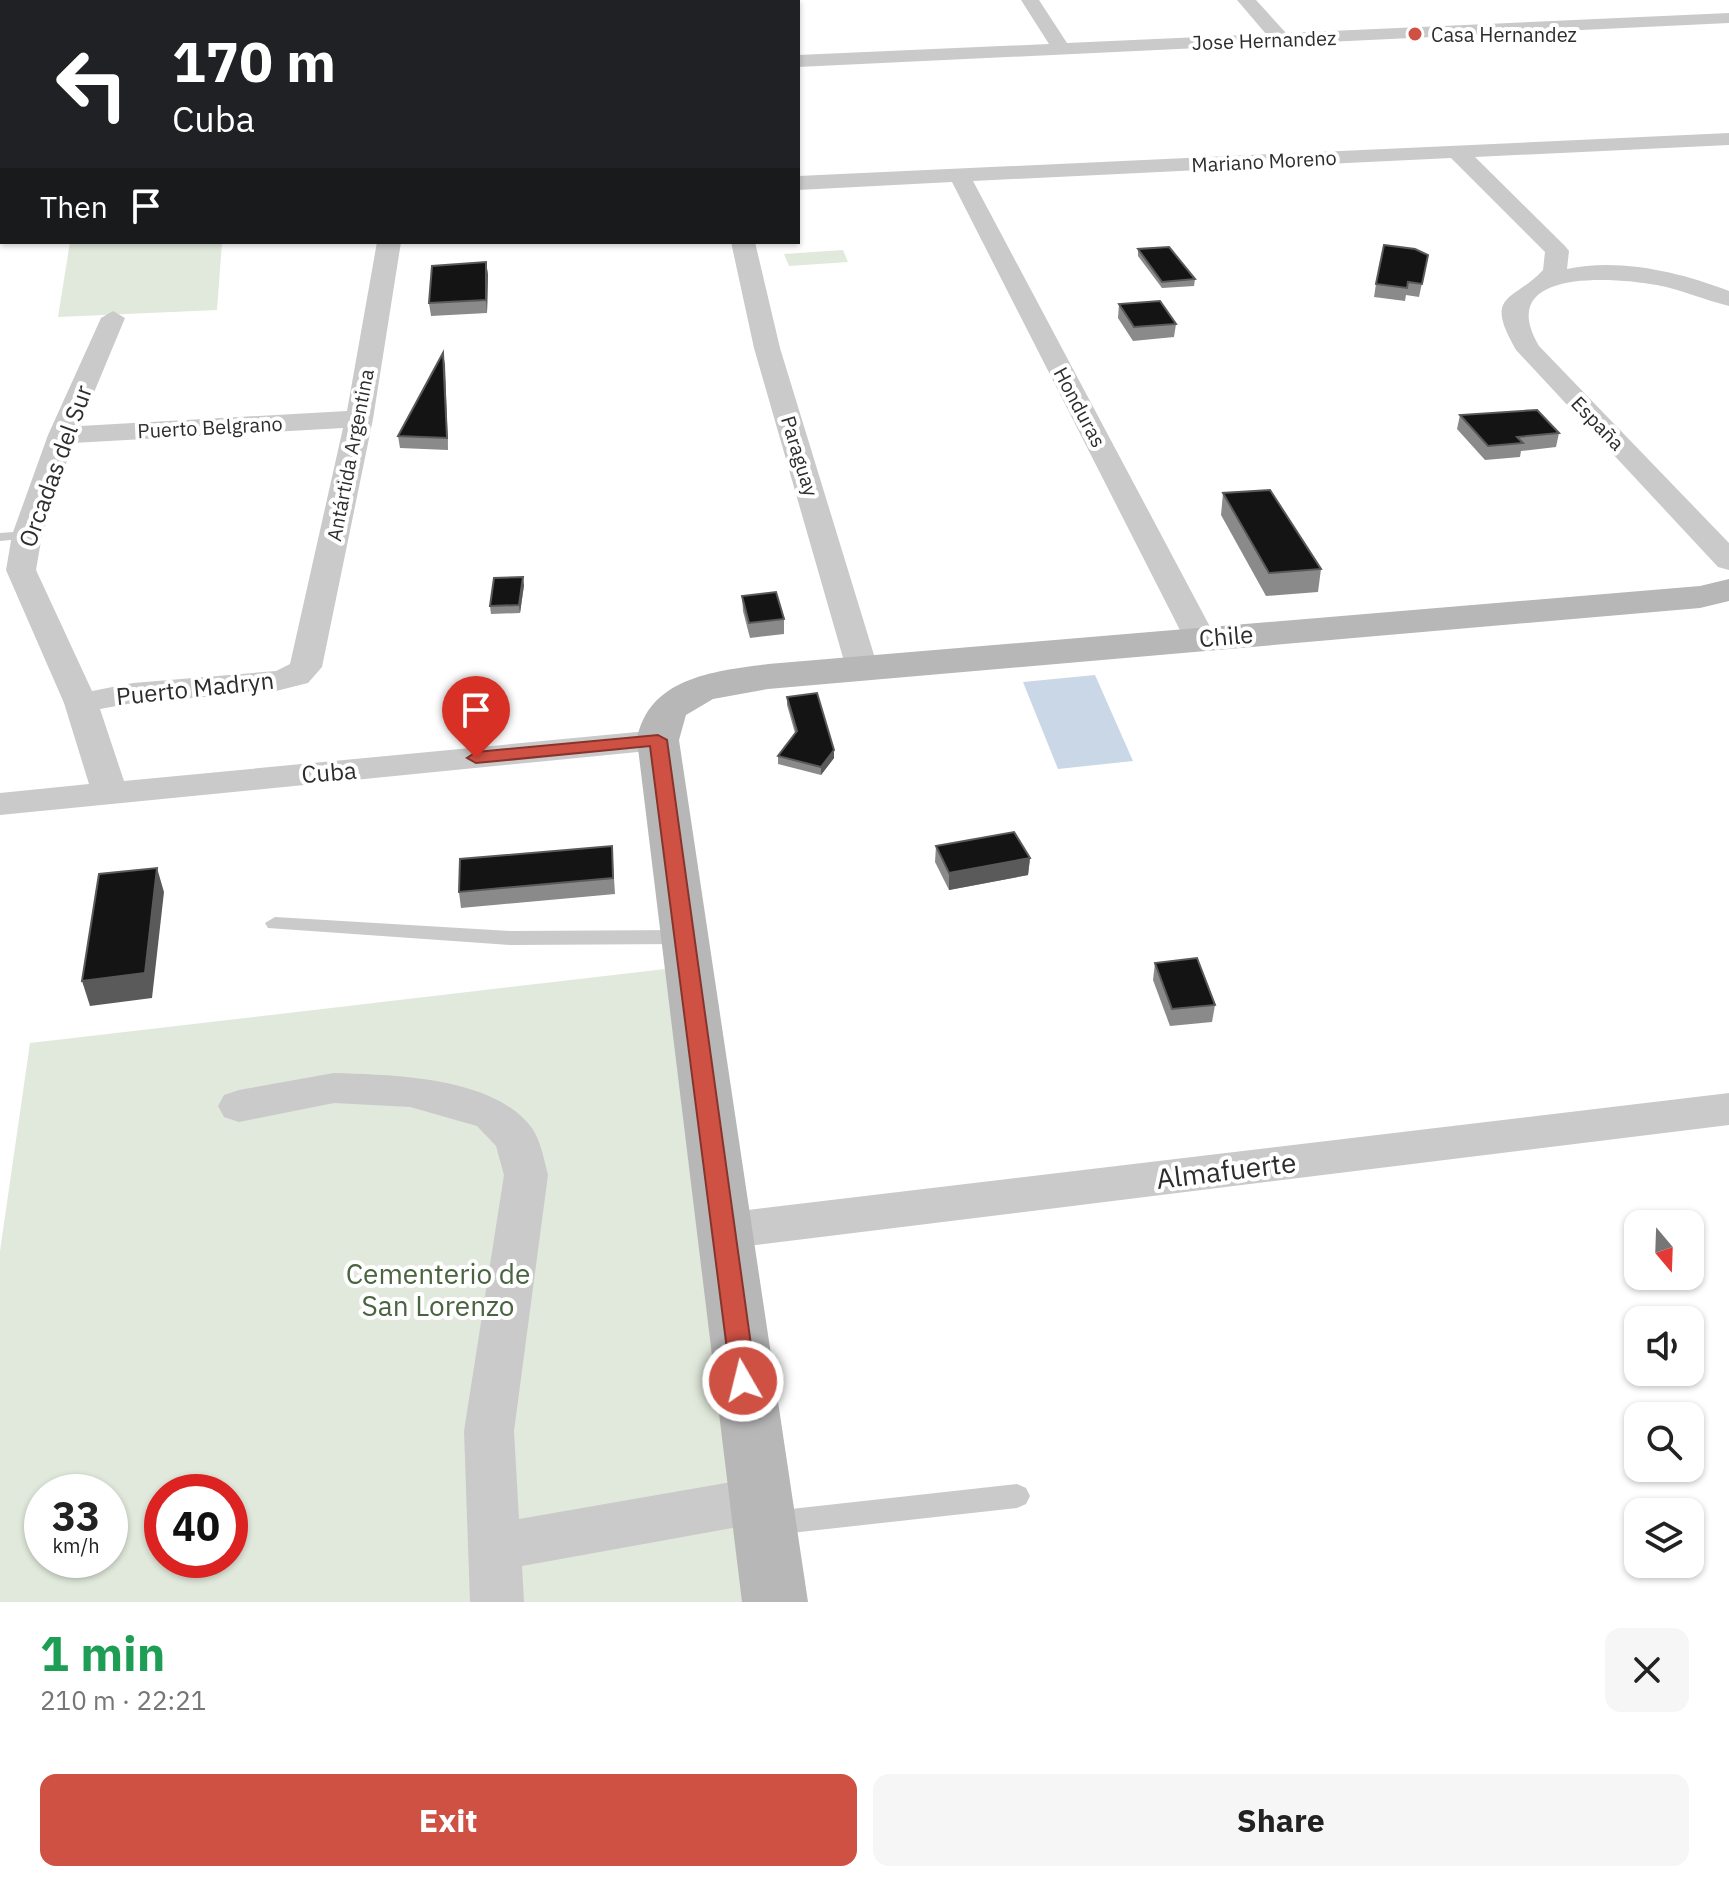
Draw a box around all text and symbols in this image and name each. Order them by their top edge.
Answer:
place label: Casa Hernandez [1431,21,1577,48]
street label: Jose Hernandez [1191,24,1337,56]
text: 170 m [172,25,336,97]
marker: Casa Hernandez [1406,25,1424,43]
icon: left [40,32,144,136]
text: Cuba [172,95,255,142]
street label: Mariano Moreno [1191,144,1337,178]
icon: arrive [124,184,168,228]
text: Then [40,187,108,226]
street label: Honduras [1048,362,1112,452]
street label: Antártida Argentina [320,366,380,543]
street label: Orcadas del Sur [11,380,99,552]
street label: España [1565,390,1631,456]
street label: Puerto Belgrano [137,410,283,444]
street label: Paraguay [775,412,825,500]
street label: Chile [1198,618,1254,654]
street label: Puerto Madryn [114,664,276,712]
pin [442,676,510,758]
icon: arrive [454,688,498,732]
street label: Cuba [300,754,358,790]
street label: Almafuerte [1154,1143,1298,1197]
north arrow [1624,1210,1704,1290]
map controls [1624,1210,1704,1578]
park label: Cementerio de San Lorenzo [346,1255,530,1324]
button: sound [1624,1306,1704,1386]
position arrow [701,1339,785,1423]
button: search [1624,1402,1704,1482]
speed limit sign: 40 [144,1474,248,1578]
text: 33 [52,1490,100,1542]
button: layers [1624,1498,1704,1578]
text: km/h [52,1532,100,1559]
text: 1 min [40,1622,165,1684]
button: close [1605,1628,1689,1712]
text: 210 m · 22:21 [40,1683,206,1717]
button: Exit [40,1774,857,1866]
button: Share [873,1774,1689,1866]

